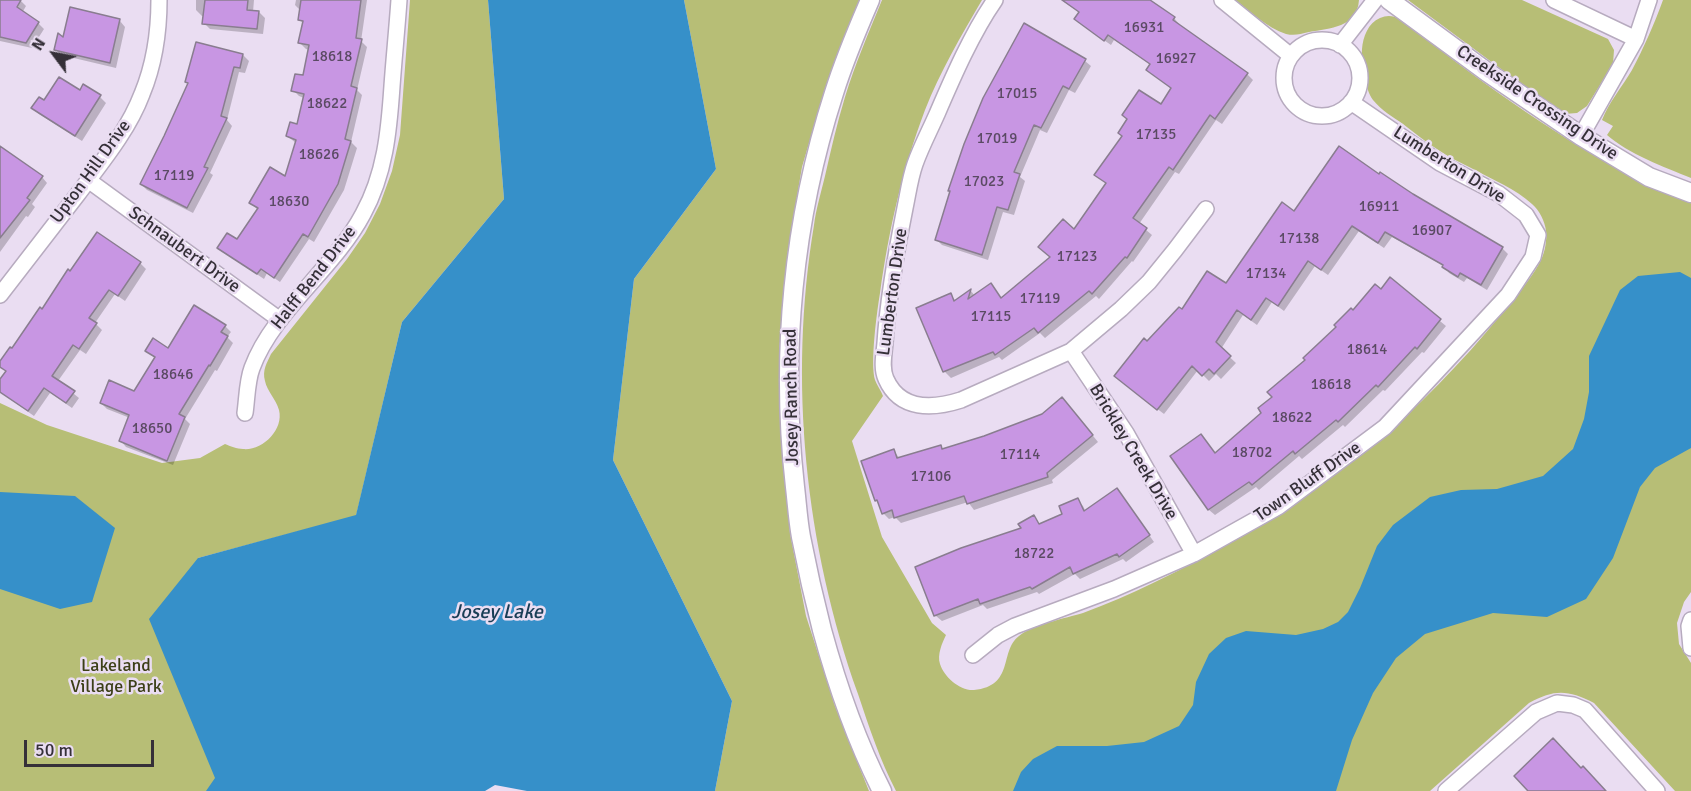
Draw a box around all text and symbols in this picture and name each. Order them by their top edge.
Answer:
house number: 16931 [1124,19,1164,37]
north arrow [24,24,84,84]
text: N [27,34,50,54]
street label: Creekside Crossing Drive [1452,41,1622,165]
house number: 18618 [312,48,352,66]
house number: 16927 [1156,50,1196,68]
house number: 17015 [997,85,1037,103]
house number: 18622 [307,95,347,113]
street label: Upton Hill Drive [46,116,136,228]
street label: Lumberton Drive [1389,122,1509,208]
house number: 17135 [1136,126,1176,144]
house number: 17019 [977,130,1017,148]
house number: 18626 [299,146,339,164]
house number: 17119 [154,167,194,185]
house number: 17023 [964,173,1004,191]
house number: 18630 [269,193,309,211]
house number: 16911 [1359,198,1399,216]
street label: Schnaubert Drive [124,202,244,298]
street label: Halff Bend Drive [267,222,361,334]
house number: 16907 [1412,222,1452,240]
street label: Lumberton Drive [873,227,913,357]
house number: 17138 [1279,230,1319,248]
house number: 17123 [1057,248,1097,266]
house number: 17134 [1246,265,1286,283]
house number: 17119 [1020,290,1060,308]
house number: 17115 [971,308,1011,326]
street label: Josey Ranch Road [780,328,804,466]
house number: 18614 [1347,341,1387,359]
house number: 18646 [153,366,193,384]
house number: 18618 [1311,376,1351,394]
street label: Brickley Creek Drive [1084,380,1182,524]
house number: 18622 [1272,409,1312,427]
house number: 18650 [132,420,172,438]
street label: Town Bluff Drive [1251,437,1365,527]
house number: 18702 [1232,444,1272,462]
house number: 17114 [1000,446,1040,464]
house number: 17106 [911,468,951,486]
house number: 18722 [1014,545,1054,563]
water label: Josey Lake [451,601,543,625]
park label: Lakeland Village Park [70,655,162,698]
scale bar [27,728,158,766]
text: 50 m [35,739,73,761]

